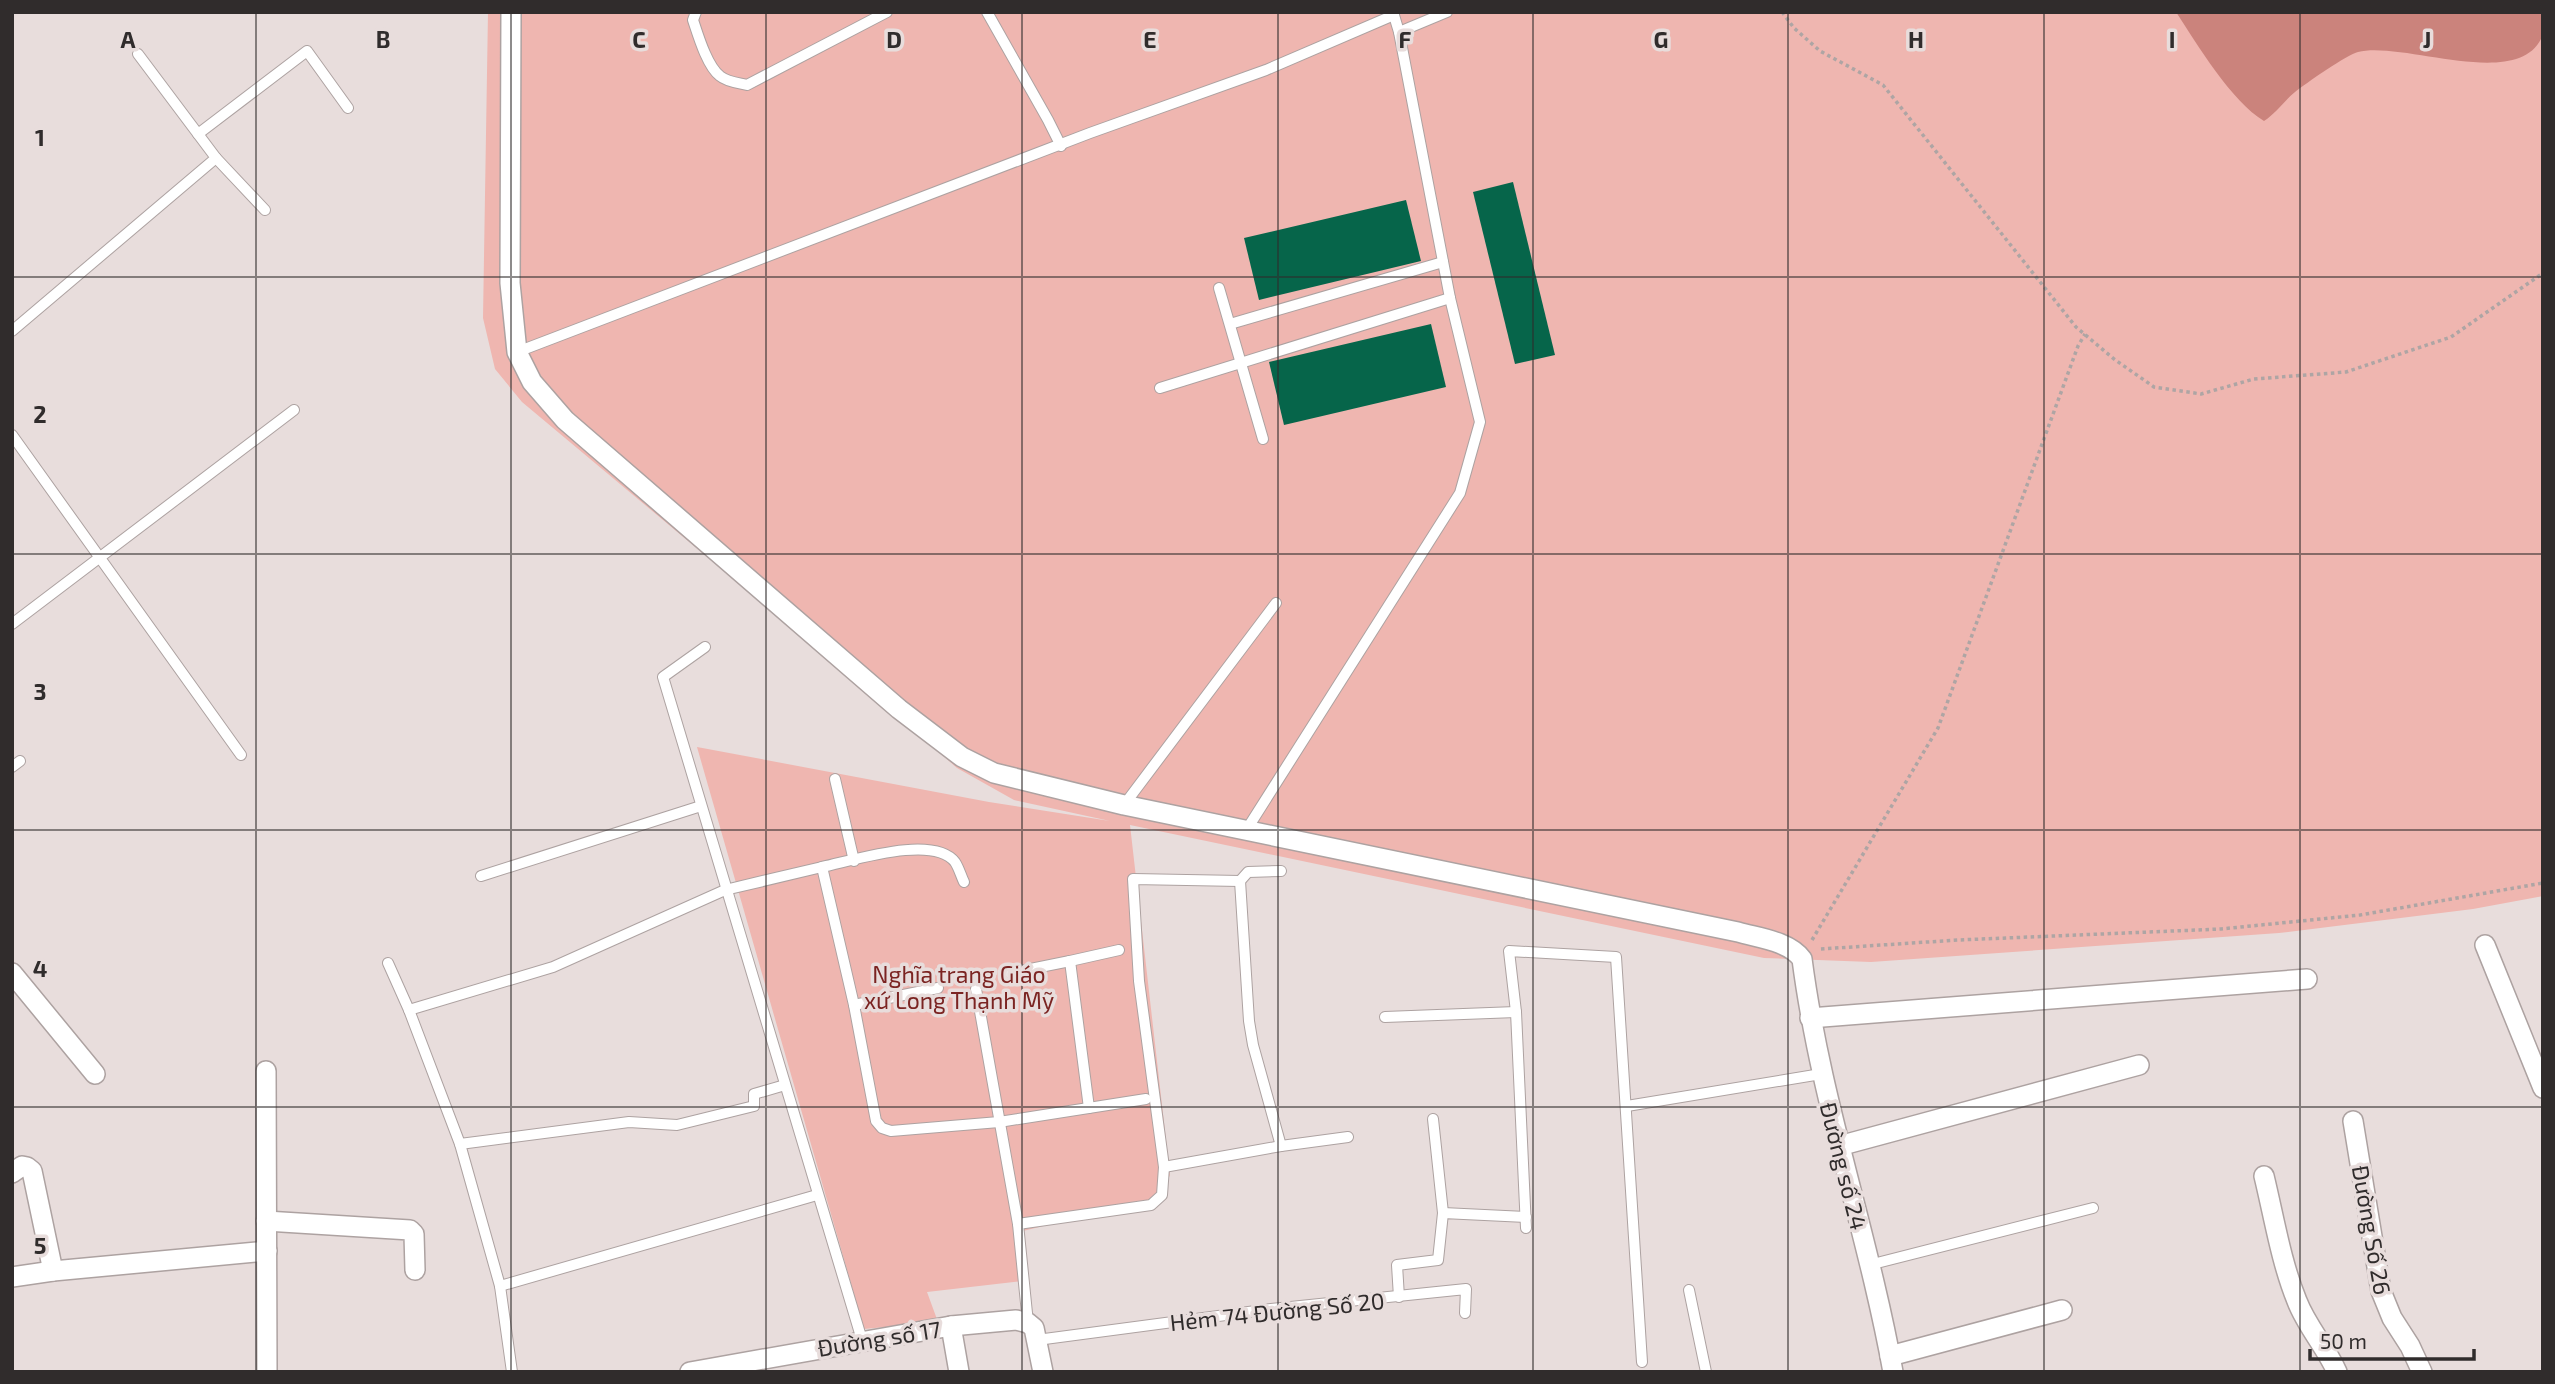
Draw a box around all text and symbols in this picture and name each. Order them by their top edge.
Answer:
text: A [120,25,136,53]
text: B [376,25,390,53]
text: C [632,25,646,53]
text: D [886,25,902,53]
text: E [1143,25,1157,53]
text: F [1399,25,1412,53]
text: G [1654,25,1668,53]
text: H [1908,25,1924,53]
text: I [2169,25,2175,53]
text: J [2423,25,2431,53]
text: 1 [35,123,45,151]
text: 2 [33,400,47,428]
text: 3 [33,677,47,705]
text: 4 [33,954,47,982]
park label: Nghĩa trang Giáo xứ Long Thạnh Mỹ [864,960,1054,1014]
street label: Đường số 24 [1815,1099,1873,1233]
street label: Đường Số 26 [2347,1163,2397,1297]
text: 5 [34,1231,46,1259]
street label: Hẻm 74 Đường Số 20 [1168,1286,1386,1336]
street label: Đường số 17 [815,1314,943,1362]
scale bar [2310,1318,2474,1362]
text: 50 m [2320,1328,2367,1353]

